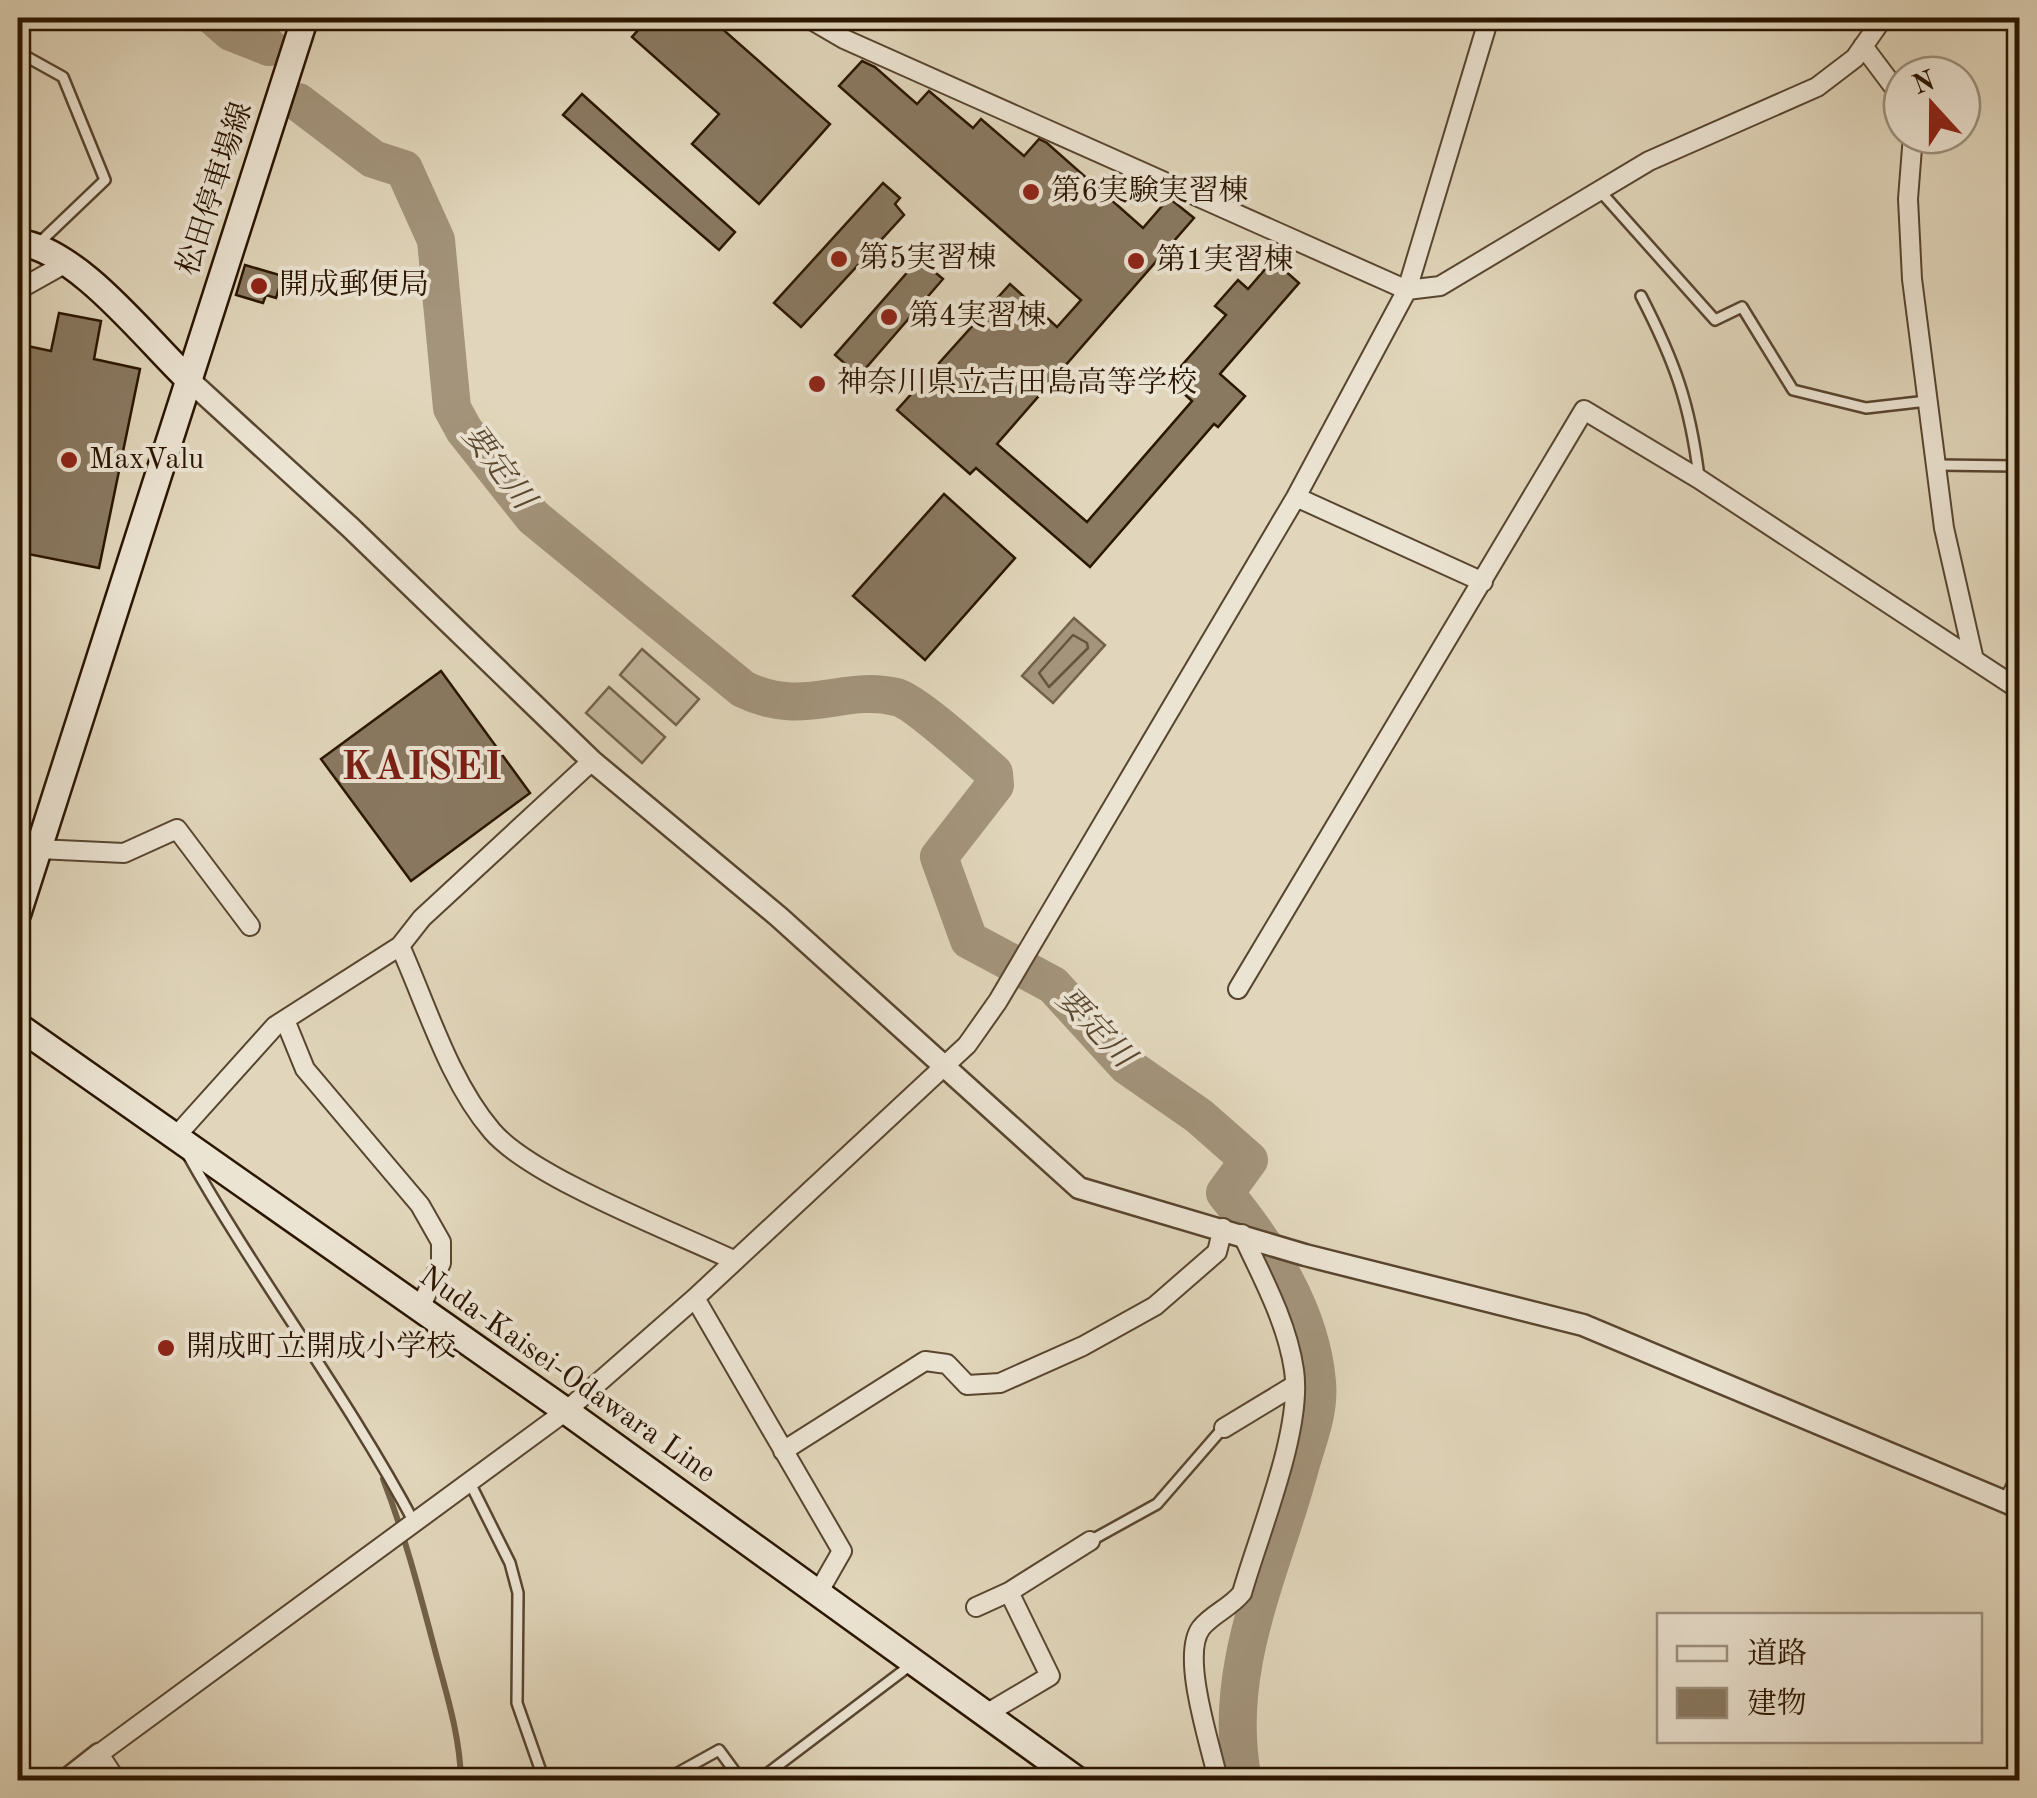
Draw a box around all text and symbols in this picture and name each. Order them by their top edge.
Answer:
north arrow [1882,55,1982,155]
text: N [1909,67,1940,101]
street label: 松田停車場線 [171,98,258,279]
place label: 第6実験実習棟 [1051,174,1248,207]
marker: 第6実験実習棟 [1020,181,1042,203]
place label: 第5実習棟 [859,241,996,274]
place label: 第1実習棟 [1156,243,1293,276]
marker: 第5実習棟 [828,248,850,270]
marker: 第1実習棟 [1125,250,1147,272]
place label: 開成郵便局 [279,268,429,301]
marker: 開成郵便局 [248,275,270,297]
place label: 第4実習棟 [909,299,1046,332]
marker: 第4実習棟 [878,306,900,328]
place label: 神奈川県立吉田島高等学校 [837,366,1197,399]
marker: 神奈川県立吉田島高等学校 [806,373,828,395]
water label: 要定川 [455,418,543,518]
place label: MaxValu [89,445,204,475]
marker: MaxValu [58,449,80,471]
district label: KAISEI [341,749,505,789]
water label: 要定川 [1049,981,1143,1077]
street label: Nuda-Kaisei-Odawara Line [413,1261,721,1489]
place label: 開成町立開成小学校 [186,1330,456,1363]
marker: 開成町立開成小学校 [155,1337,177,1359]
legend [1657,1613,1982,1743]
text: 道路 [1747,1637,1807,1670]
text: 建物 [1747,1687,1807,1720]

